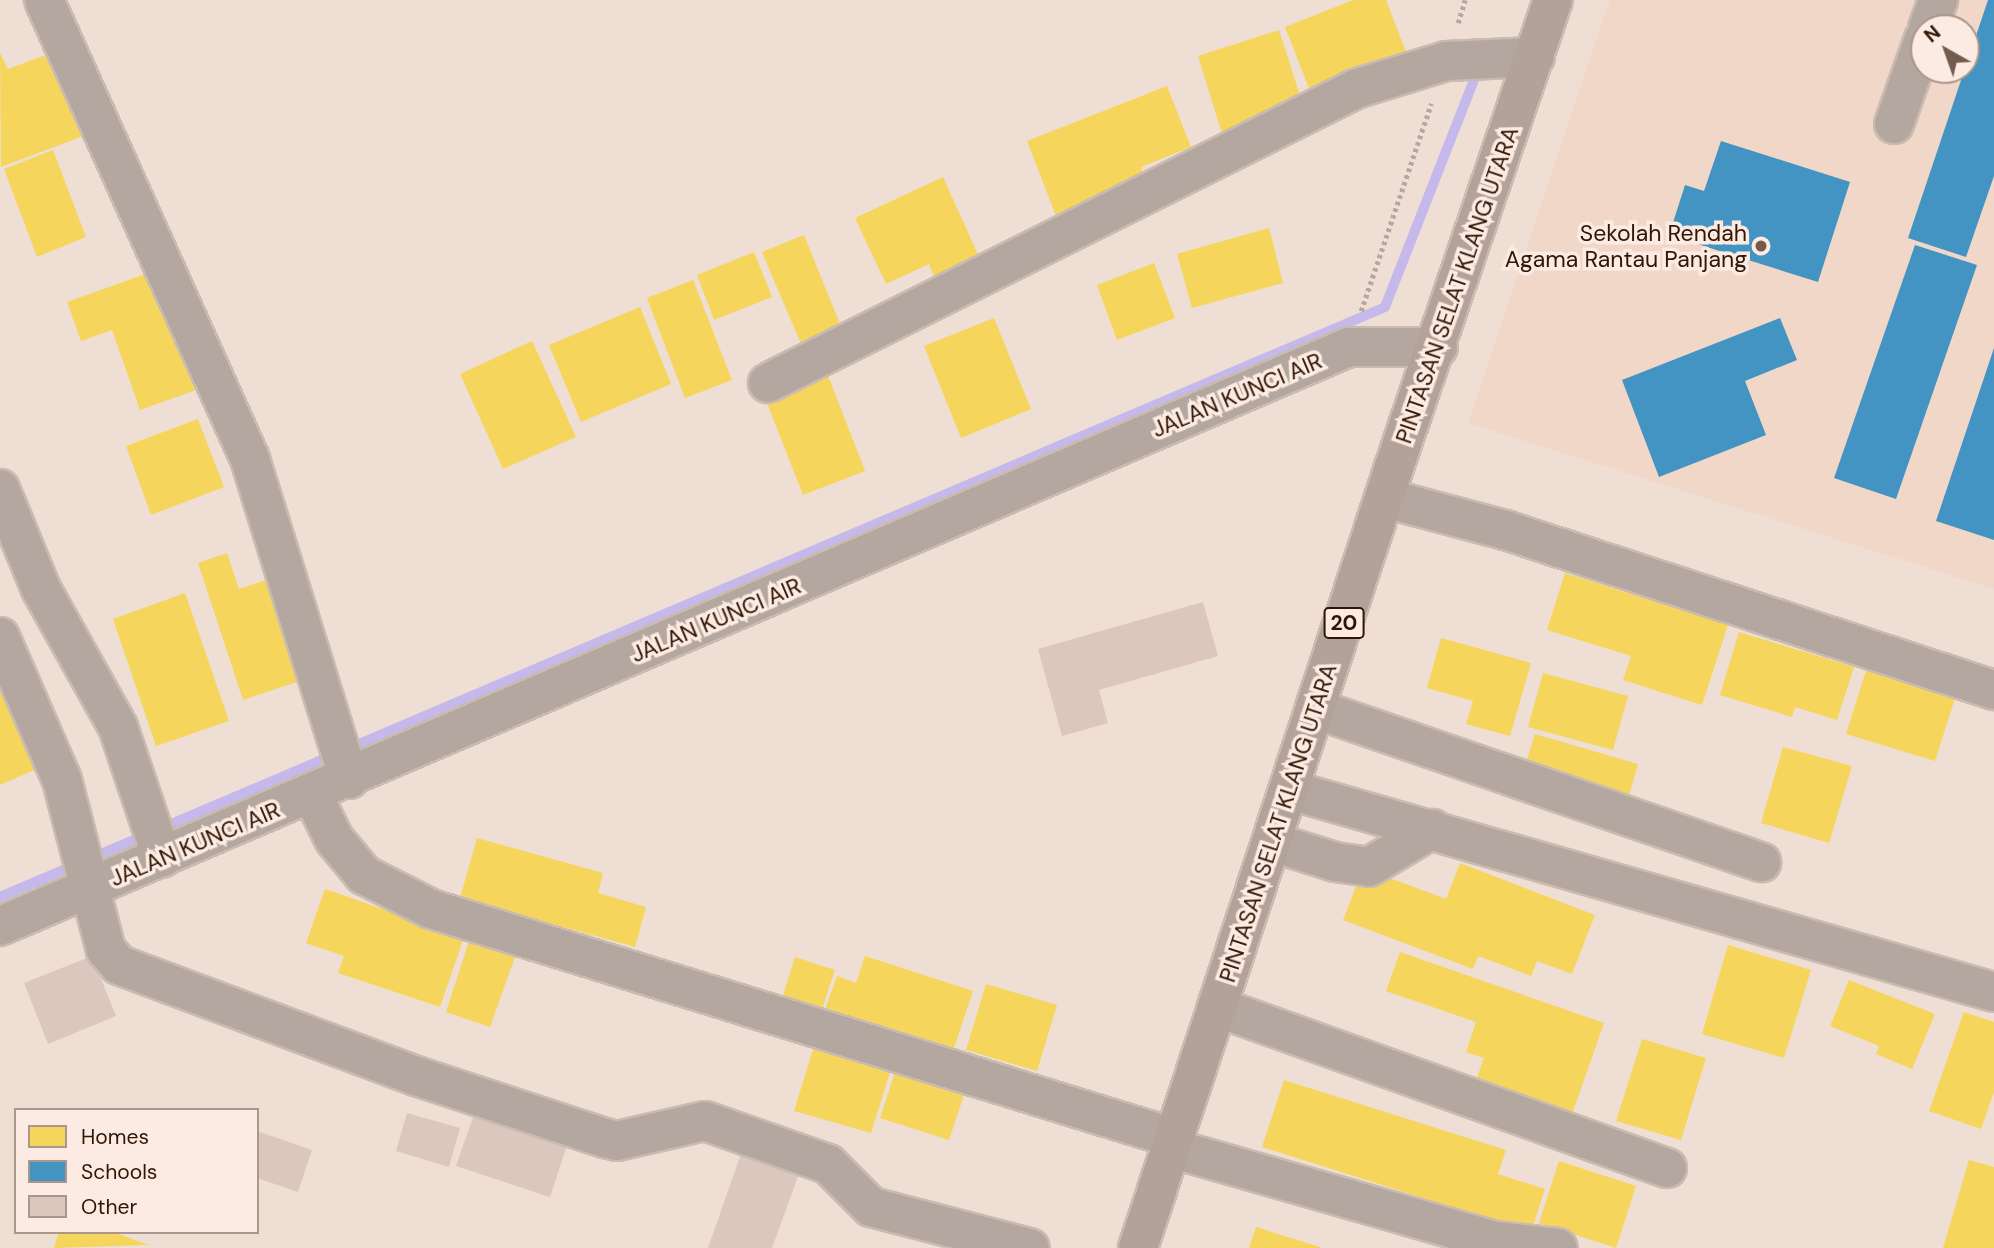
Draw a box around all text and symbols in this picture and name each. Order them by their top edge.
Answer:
north arrow [1910,14,1980,84]
text: N [1919,20,1946,48]
street label: PINTASAN SELAT KLANG UTARA [1390,123,1524,447]
place label: Sekolah Rendah Agama Rantau Panjang [1505,219,1747,273]
marker: Sekolah Rendah Agama Rantau Panjang [1753,238,1769,254]
street label: JALAN KUNCI AIR [1148,347,1326,443]
street label: JALAN KUNCI AIR [627,572,805,668]
road number: 20 [1323,606,1365,640]
street label: PINTASAN SELAT KLANG UTARA [1213,660,1343,986]
street label: JALAN KUNCI AIR [106,796,284,892]
legend [14,1108,259,1234]
text: Homes [81,1123,149,1151]
text: Schools [81,1158,157,1186]
text: Other [81,1193,137,1221]

